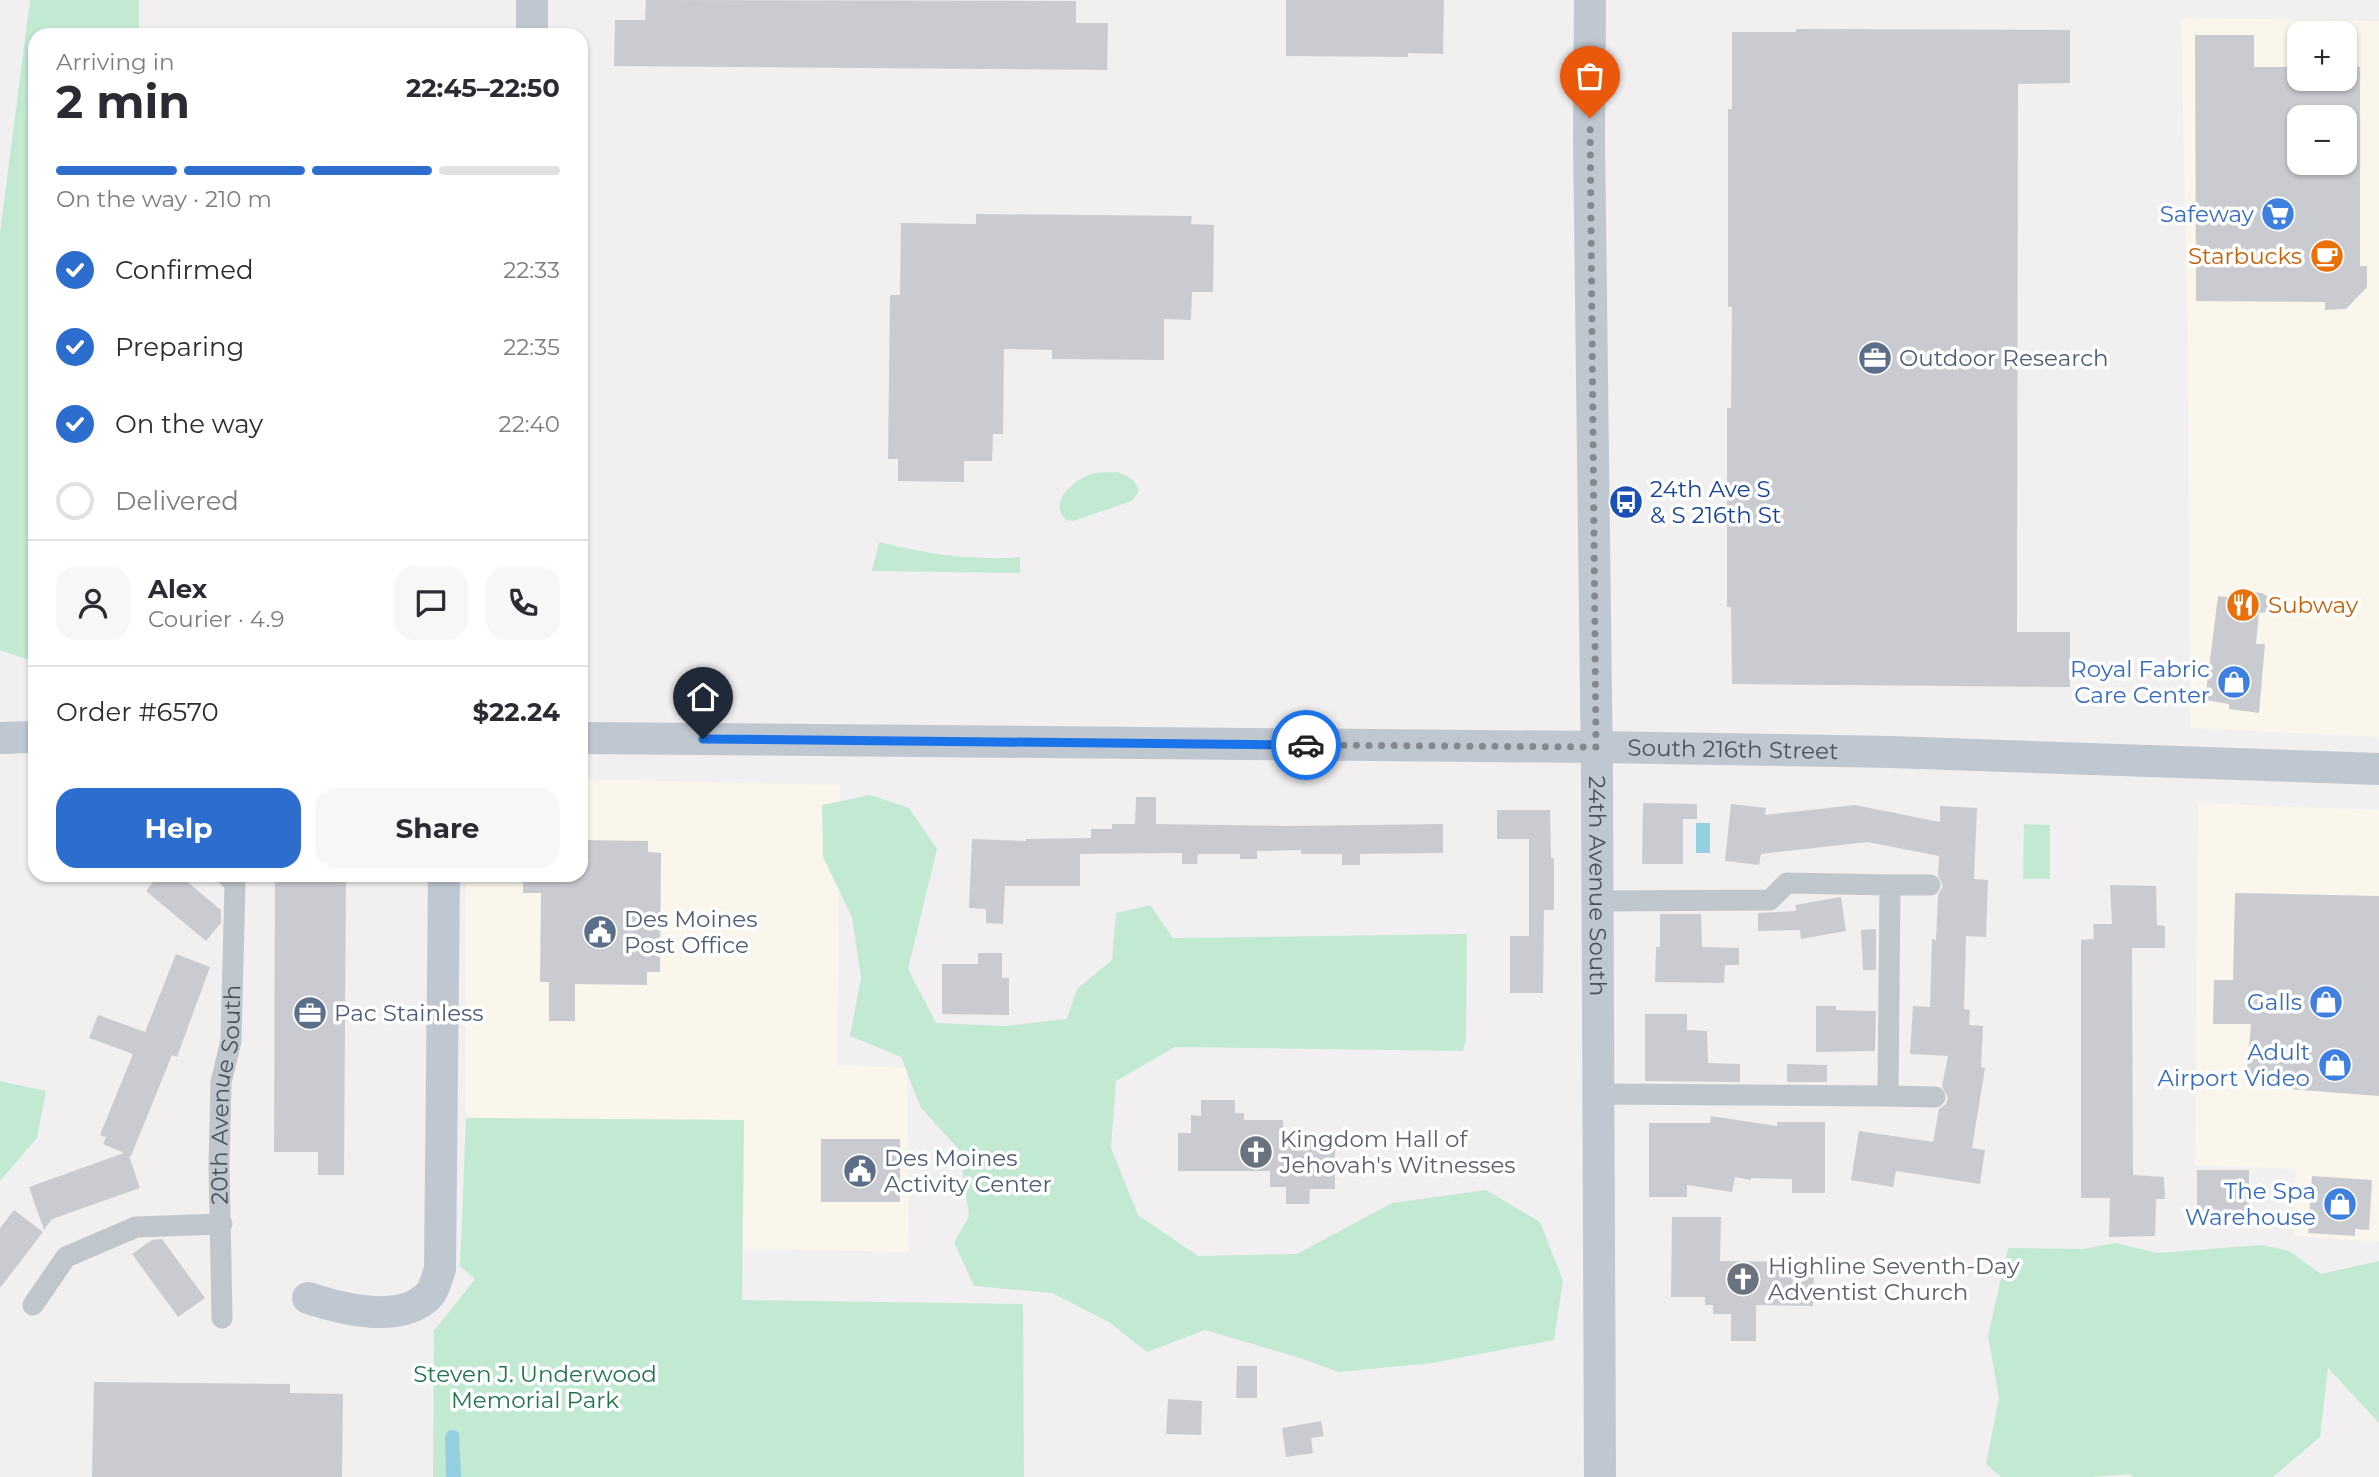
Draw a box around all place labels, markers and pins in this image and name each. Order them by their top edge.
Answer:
pin [1560,46,1620,118]
supermarket icon: Safeway [2259,195,2297,233]
place label: Safeway [2160,200,2255,228]
cafe icon: Starbucks [2308,237,2346,275]
place label: Starbucks [2188,242,2302,270]
office icon: Outdoor Research [1856,339,1894,377]
place label: Outdoor Research [1899,344,2108,372]
place label: 24th Ave S & S 216th St [1650,475,1781,529]
bus stop icon: 24th Ave S & S 216th St [1607,483,1645,521]
restaurant icon: Subway [2224,586,2262,624]
place label: Subway [2268,591,2359,619]
place label: Royal Fabric Care Center [2070,655,2210,709]
shop icon: Royal Fabric Care Center [2215,663,2253,701]
pin [673,667,733,739]
place label: Des Moines Post Office [624,905,757,959]
public building icon: Des Moines Post Office [581,913,619,951]
shop icon: Galls [2307,983,2345,1021]
place label: Galls [2247,988,2302,1016]
office icon: Pac Stainless [291,994,329,1032]
place label: Pac Stainless [334,999,484,1027]
place label: Adult Airport Video [2158,1038,2310,1092]
shop icon: Adult Airport Video [2316,1046,2354,1084]
place label: Kingdom Hall of Jehovah's Witnesses [1279,1125,1516,1179]
church icon: Kingdom Hall of Jehovah's Witnesses [1237,1133,1275,1171]
place label: Des Moines Activity Center [884,1144,1052,1198]
public building icon: Des Moines Activity Center [841,1152,879,1190]
place label: The Spa Warehouse [2185,1177,2316,1231]
shop icon: The Spa Warehouse [2321,1185,2359,1223]
place label: Highline Seventh-Day Adventist Church [1768,1252,2020,1306]
church icon: Highline Seventh-Day Adventist Church [1724,1260,1762,1298]

